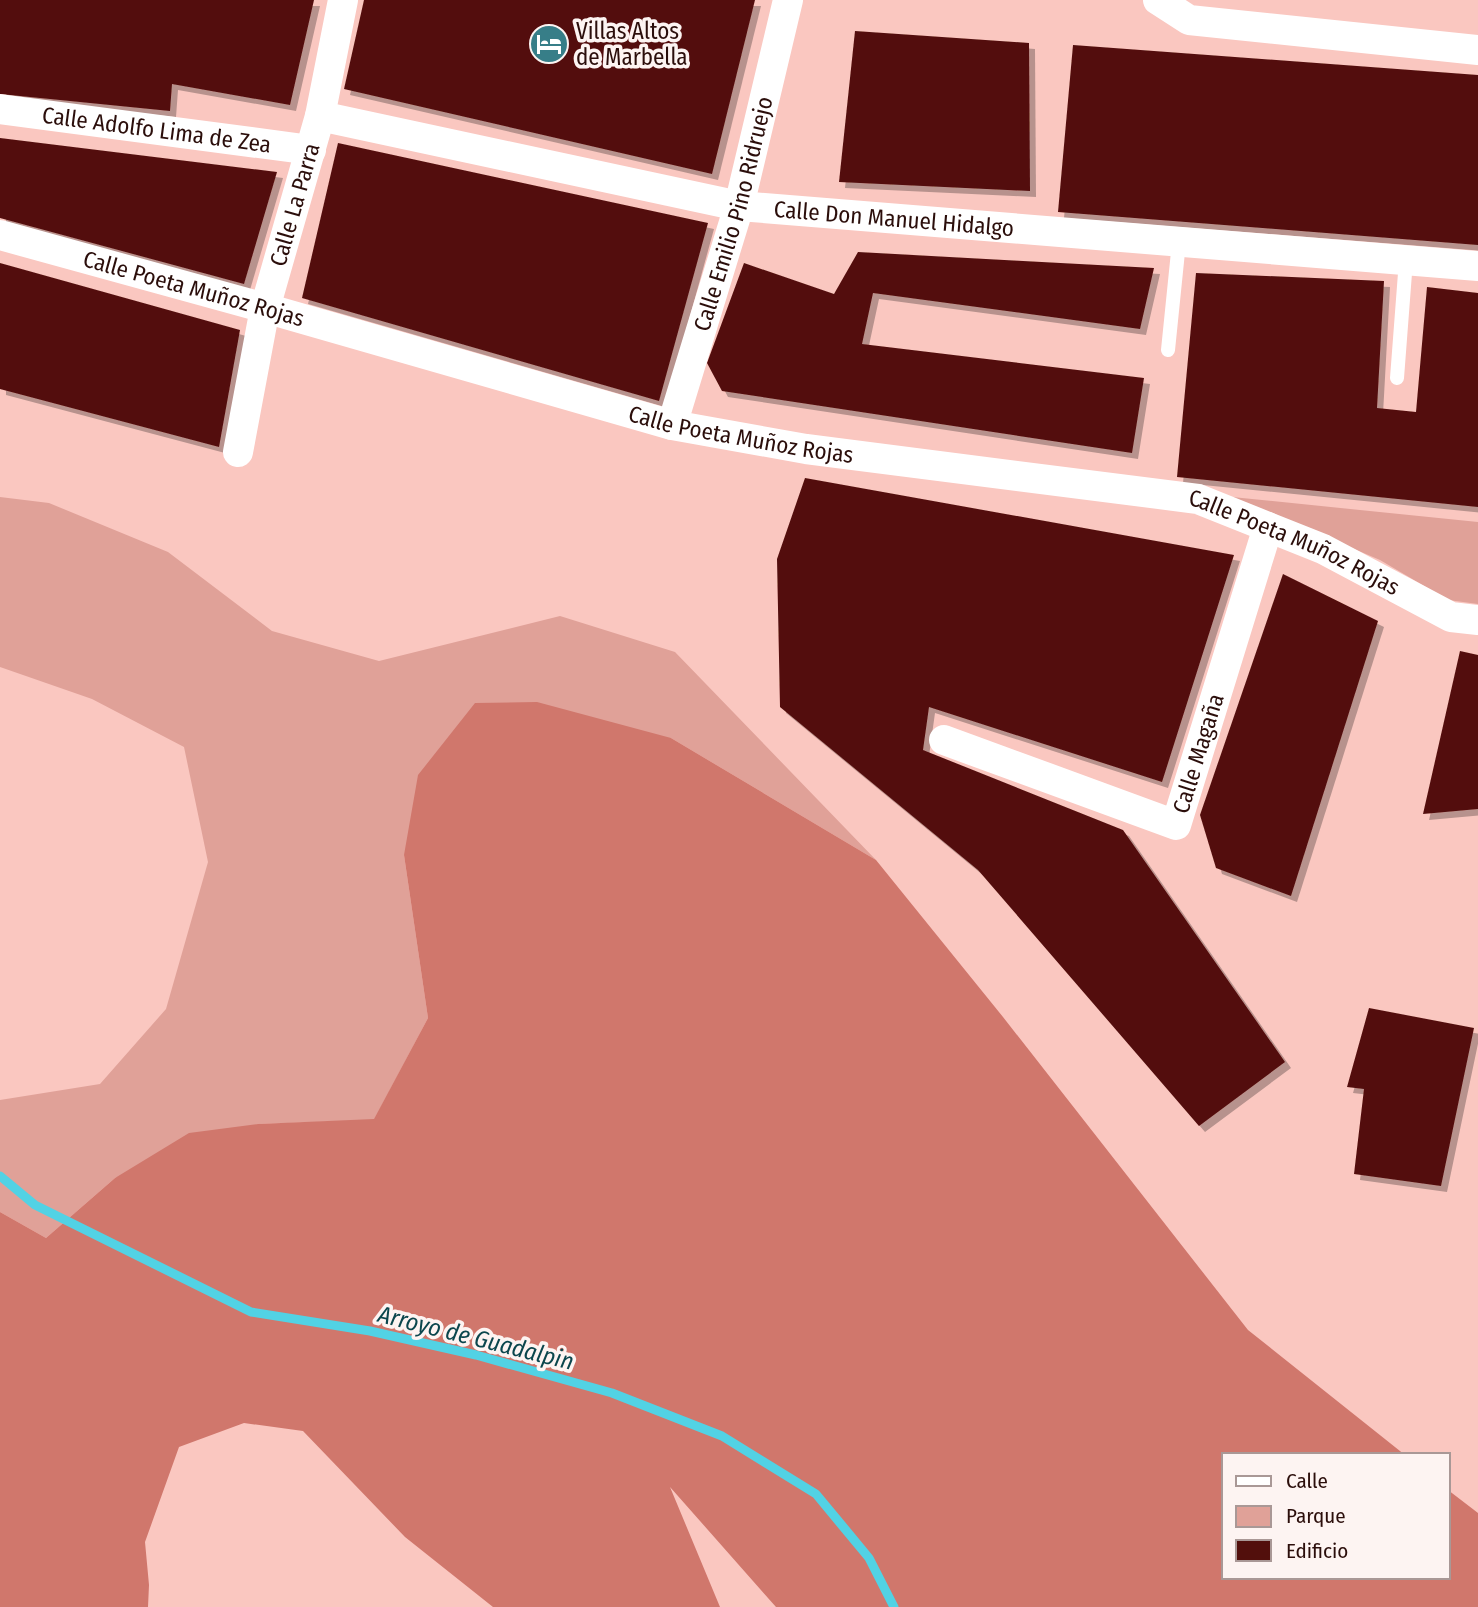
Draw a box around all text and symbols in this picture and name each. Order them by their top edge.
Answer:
place label: Villas Altos de Marbella [576,17,688,71]
hotel icon: Villas Altos de Marbella [528,23,570,65]
street label: Calle Emilio Pino Ridruejo [688,94,779,335]
street label: Calle Adolfo Lima de Zea [41,101,273,159]
street label: Calle La Parra [264,140,326,269]
street label: Calle Don Manuel Hidalgo [773,195,1015,242]
street label: Calle Poeta Muñoz Rojas [80,245,308,333]
street label: Calle Poeta Muñoz Rojas [625,399,855,469]
street label: Calle Poeta Muñoz Rojas [1188,484,1405,601]
street label: Calle Magaña [1166,690,1230,817]
water label: Arroyo de Guadalpin [374,1300,577,1376]
legend [1222,1453,1450,1579]
text: Calle [1286,1468,1328,1494]
text: Parque [1286,1503,1346,1529]
text: Edificio [1286,1538,1348,1564]

